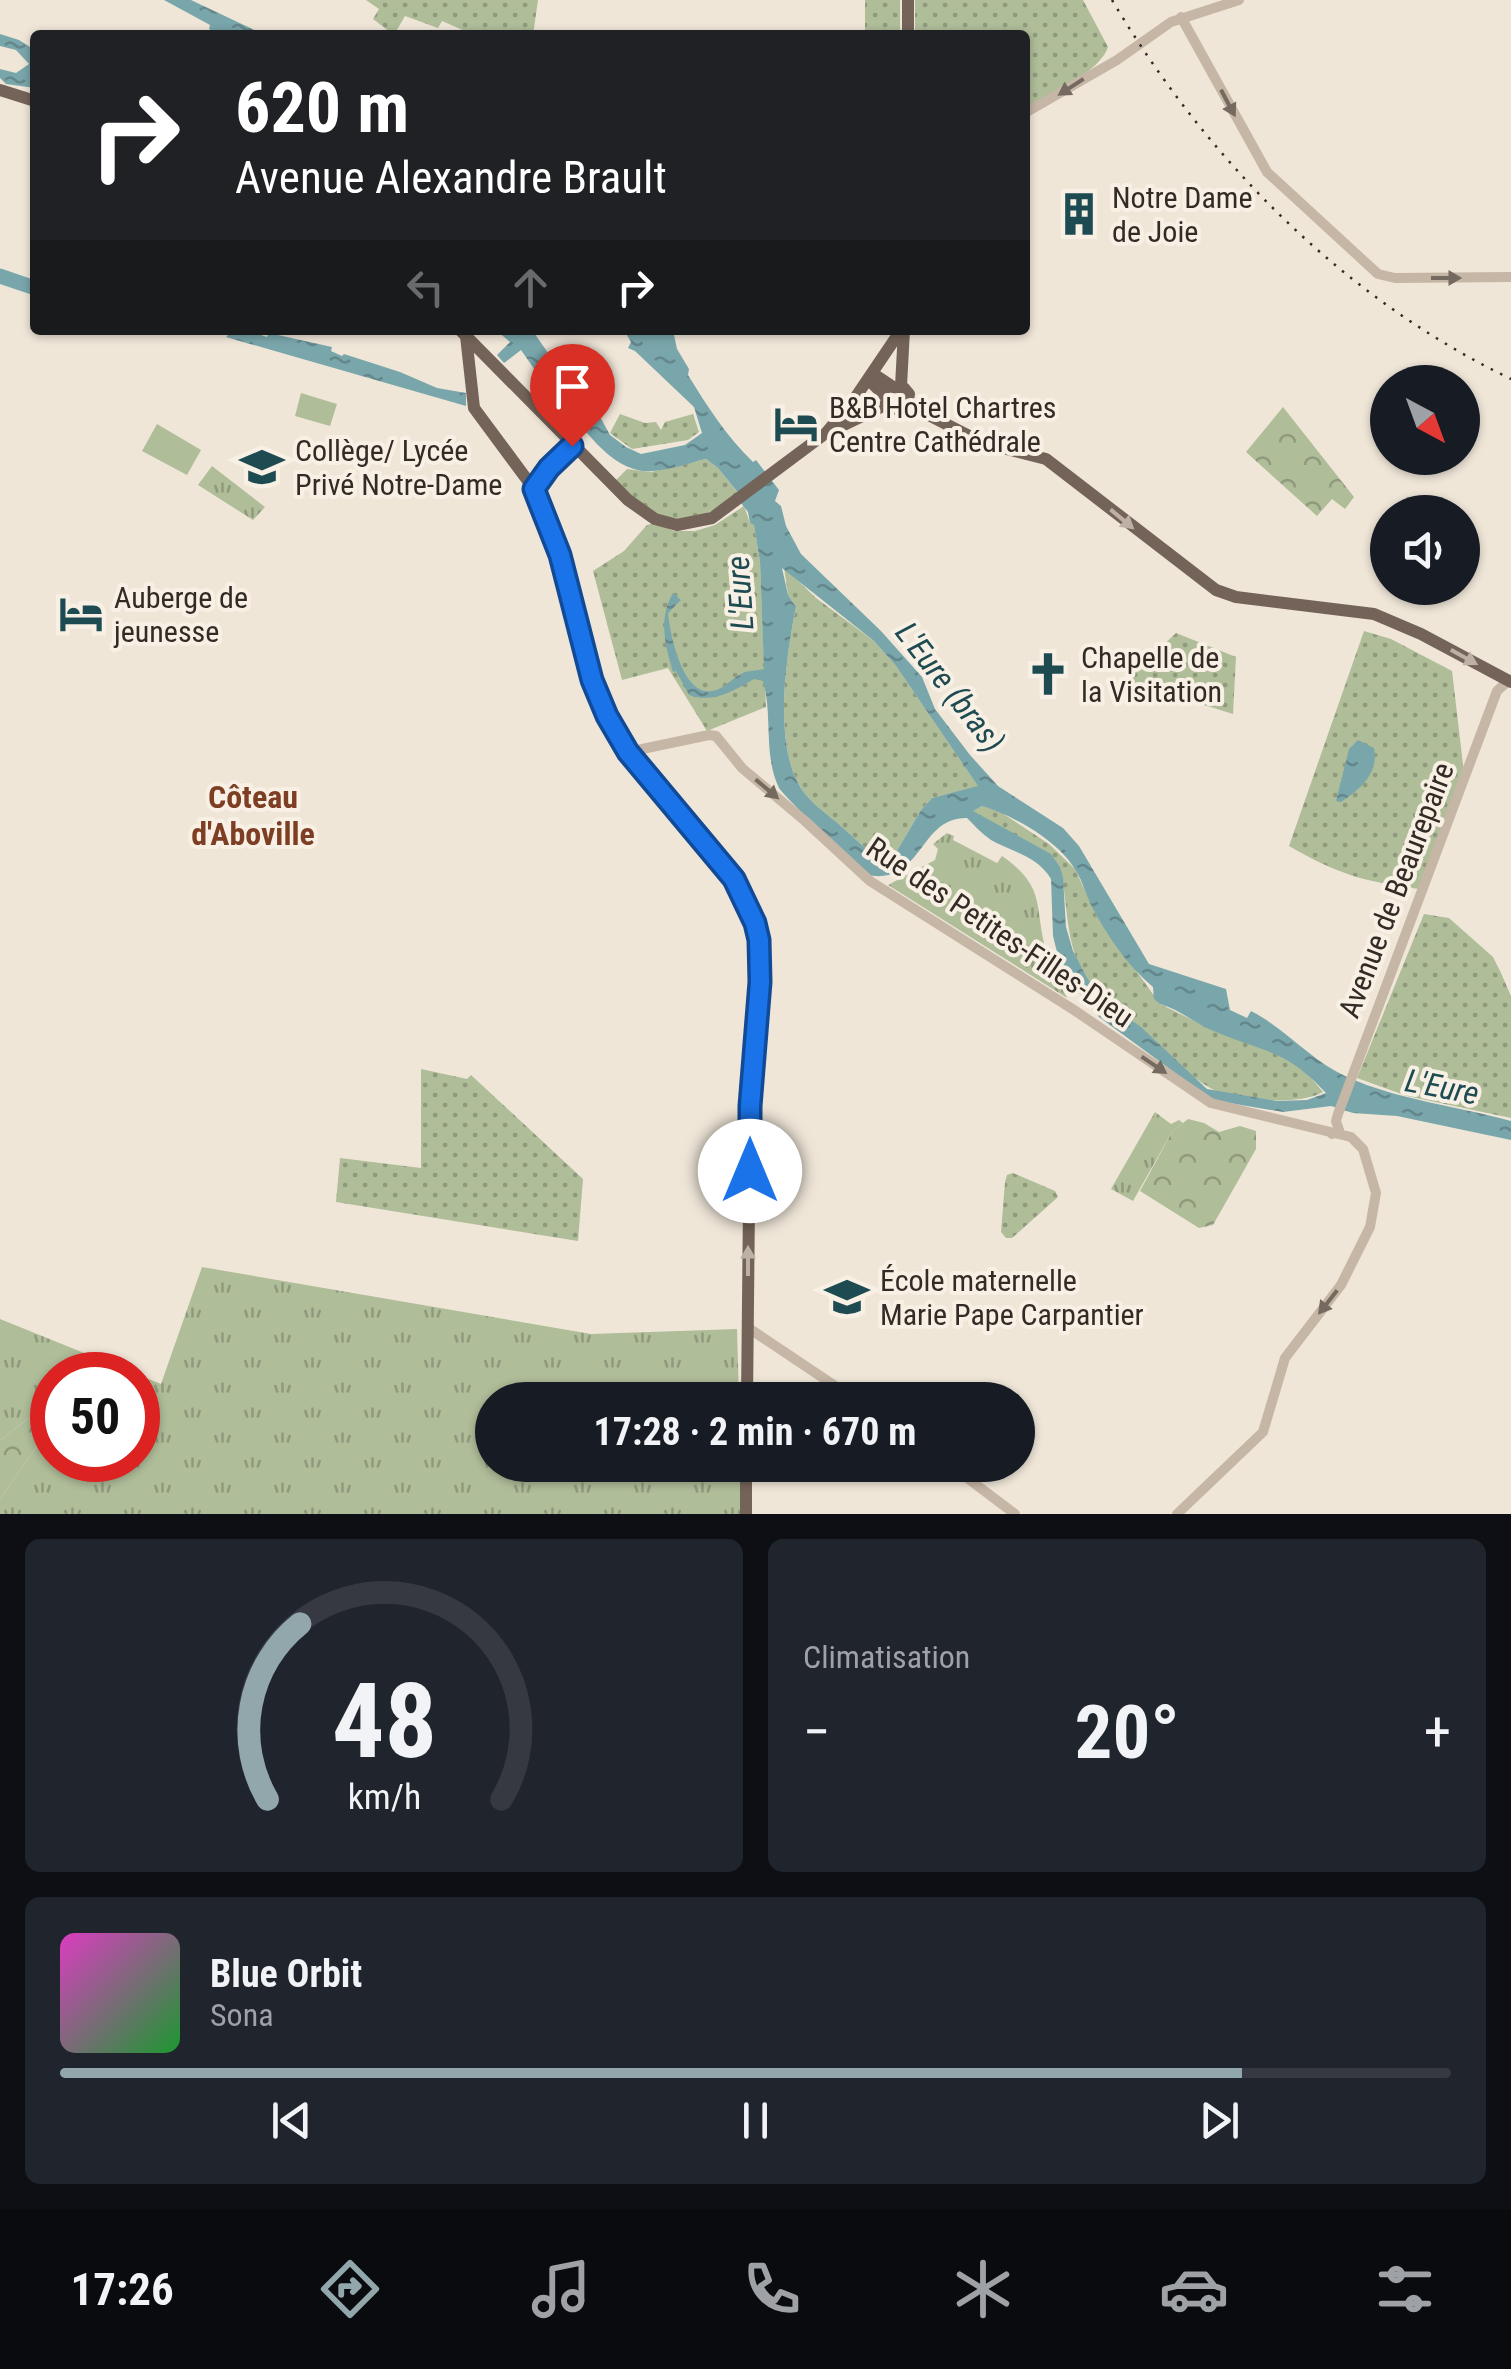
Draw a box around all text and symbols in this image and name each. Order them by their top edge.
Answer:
text: 620 m [235,67,409,149]
icon: right [70,70,200,200]
one-way arrow [1057,77,1085,95]
one-way arrow [1219,89,1236,117]
text: Avenue Alexandre Brault [235,151,667,204]
place label: Notre Dame de Joie [1112,180,1252,249]
building icon: Notre Dame de Joie [1055,190,1103,238]
icon: left [398,260,453,315]
icon: ahead [503,260,558,315]
icon: right [608,260,663,315]
one-way arrow [1431,270,1463,286]
pin [530,344,615,447]
icon: arrive [545,359,600,414]
north arrow [1370,365,1480,475]
map controls [1370,365,1480,605]
place label: B&B Hotel Chartres Centre Cathédrale [829,390,1057,459]
hotel icon: B&B Hotel Chartres Centre Cathédrale [772,400,820,448]
place label: Collège/ Lycée Privé Notre-Dame [295,433,502,502]
school or university icon: Collège/ Lycée Privé Notre-Dame [238,443,286,491]
button: sound [1370,495,1480,605]
one-way arrow [1110,508,1135,529]
water label: L'Eure [718,555,762,631]
place label: Auberge de jeunesse [113,580,248,649]
hotel icon: Auberge de jeunesse [57,590,105,638]
water label: L'Eure (bras) [888,615,1012,759]
place label: Chapelle de la Visitation [1081,640,1222,709]
one-way arrow [1450,648,1478,666]
church icon: Chapelle de la Visitation [1024,650,1072,698]
street label: Avenue de Beaurepaire [1331,758,1461,1022]
district label: Côteau d'Aboville [191,778,315,853]
one-way arrow [754,778,779,799]
street label: Rue des Petites-Filles-Dieu [860,830,1140,1034]
one-way arrow [1140,1055,1167,1074]
water label: L'Eure [1402,1061,1482,1113]
position arrow [698,1119,802,1223]
one-way arrow [740,1244,756,1276]
place label: École maternelle Marie Pape Carpantier [880,1263,1144,1332]
school or university icon: École maternelle Marie Pape Carpantier [823,1273,871,1321]
one-way arrow [1318,1290,1339,1315]
speed limit sign: 50 [30,1352,160,1482]
text: 17:28 · 2 min · 670 m [594,1410,916,1454]
text: Climatisation [803,1638,970,1676]
text: 48 [331,1661,437,1782]
text: 20° [1075,1688,1180,1776]
text: − [803,1700,831,1764]
text: + [1424,1700,1451,1764]
text: km/h [347,1776,421,1818]
text: Blue Orbit [210,1952,362,1996]
text: Sona [210,1996,273,2034]
icon: previous [264,2093,319,2148]
icon: pause [728,2093,783,2148]
icon: next [1192,2093,1247,2148]
icon: directions [315,2254,385,2324]
icon: music [526,2254,596,2324]
icon: phone [737,2254,807,2324]
icon: climate [948,2254,1018,2324]
icon: car [1159,2254,1229,2324]
icon: filters [1370,2254,1440,2324]
text: 17:26 [71,2263,174,2316]

